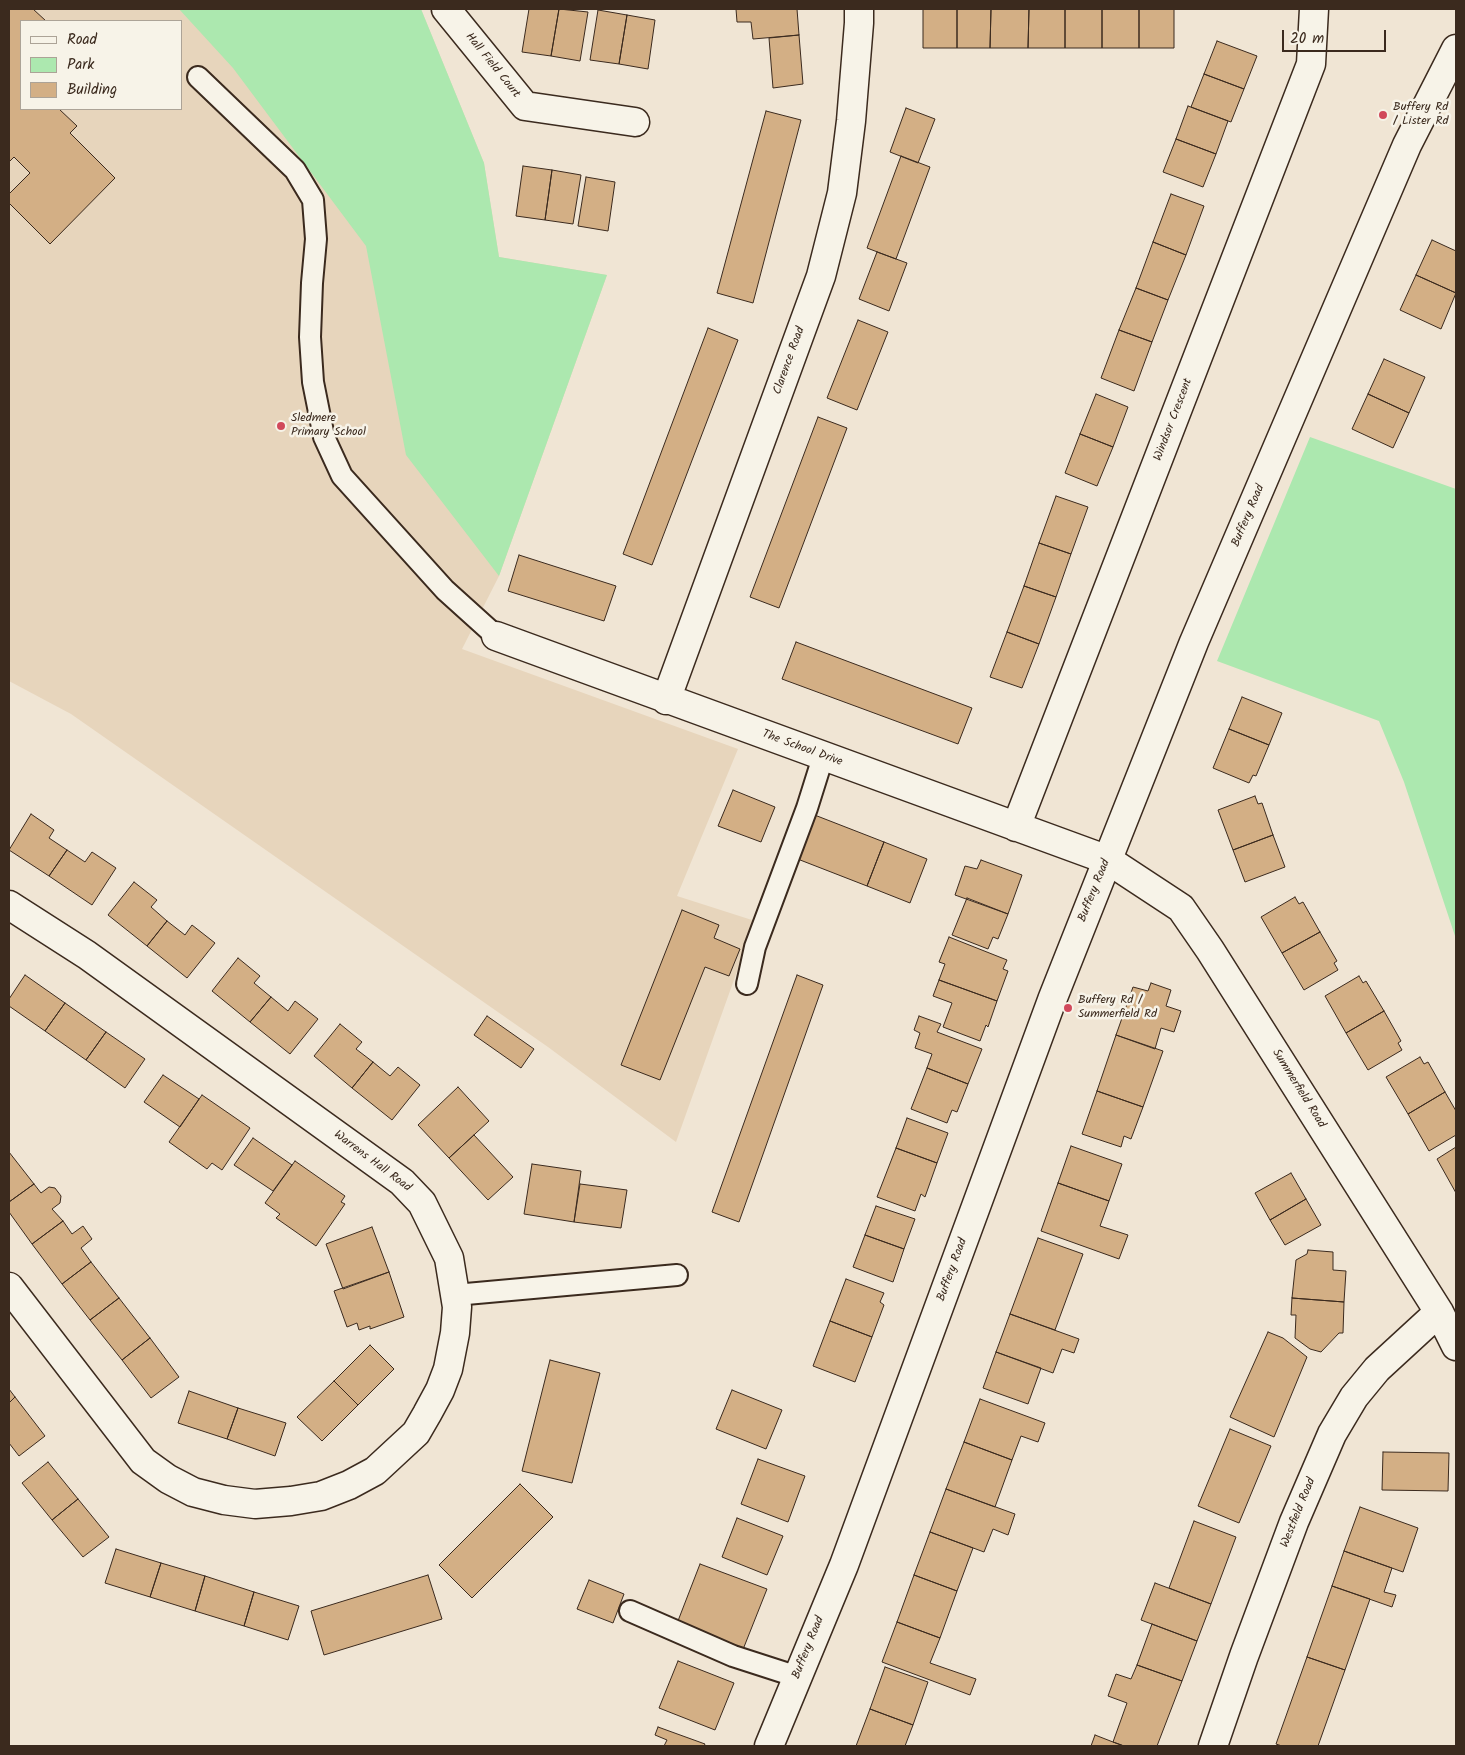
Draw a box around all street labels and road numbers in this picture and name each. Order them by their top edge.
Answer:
street label: Hall Field Court [461,31,523,101]
street label: Clarence Road [771,325,809,397]
street label: Windsor Crescent [1152,377,1196,463]
street label: Buffery Road [1229,483,1269,549]
street label: The School Drive [760,728,844,770]
street label: Buffery Road [1076,858,1114,924]
street label: Summerfield Road [1268,1047,1328,1131]
street label: Warrens Hall Road [330,1128,414,1196]
street label: Buffery Road [935,1236,971,1304]
street label: Westfield Road [1278,1476,1320,1550]
street label: Buffery Road [790,1615,828,1681]

